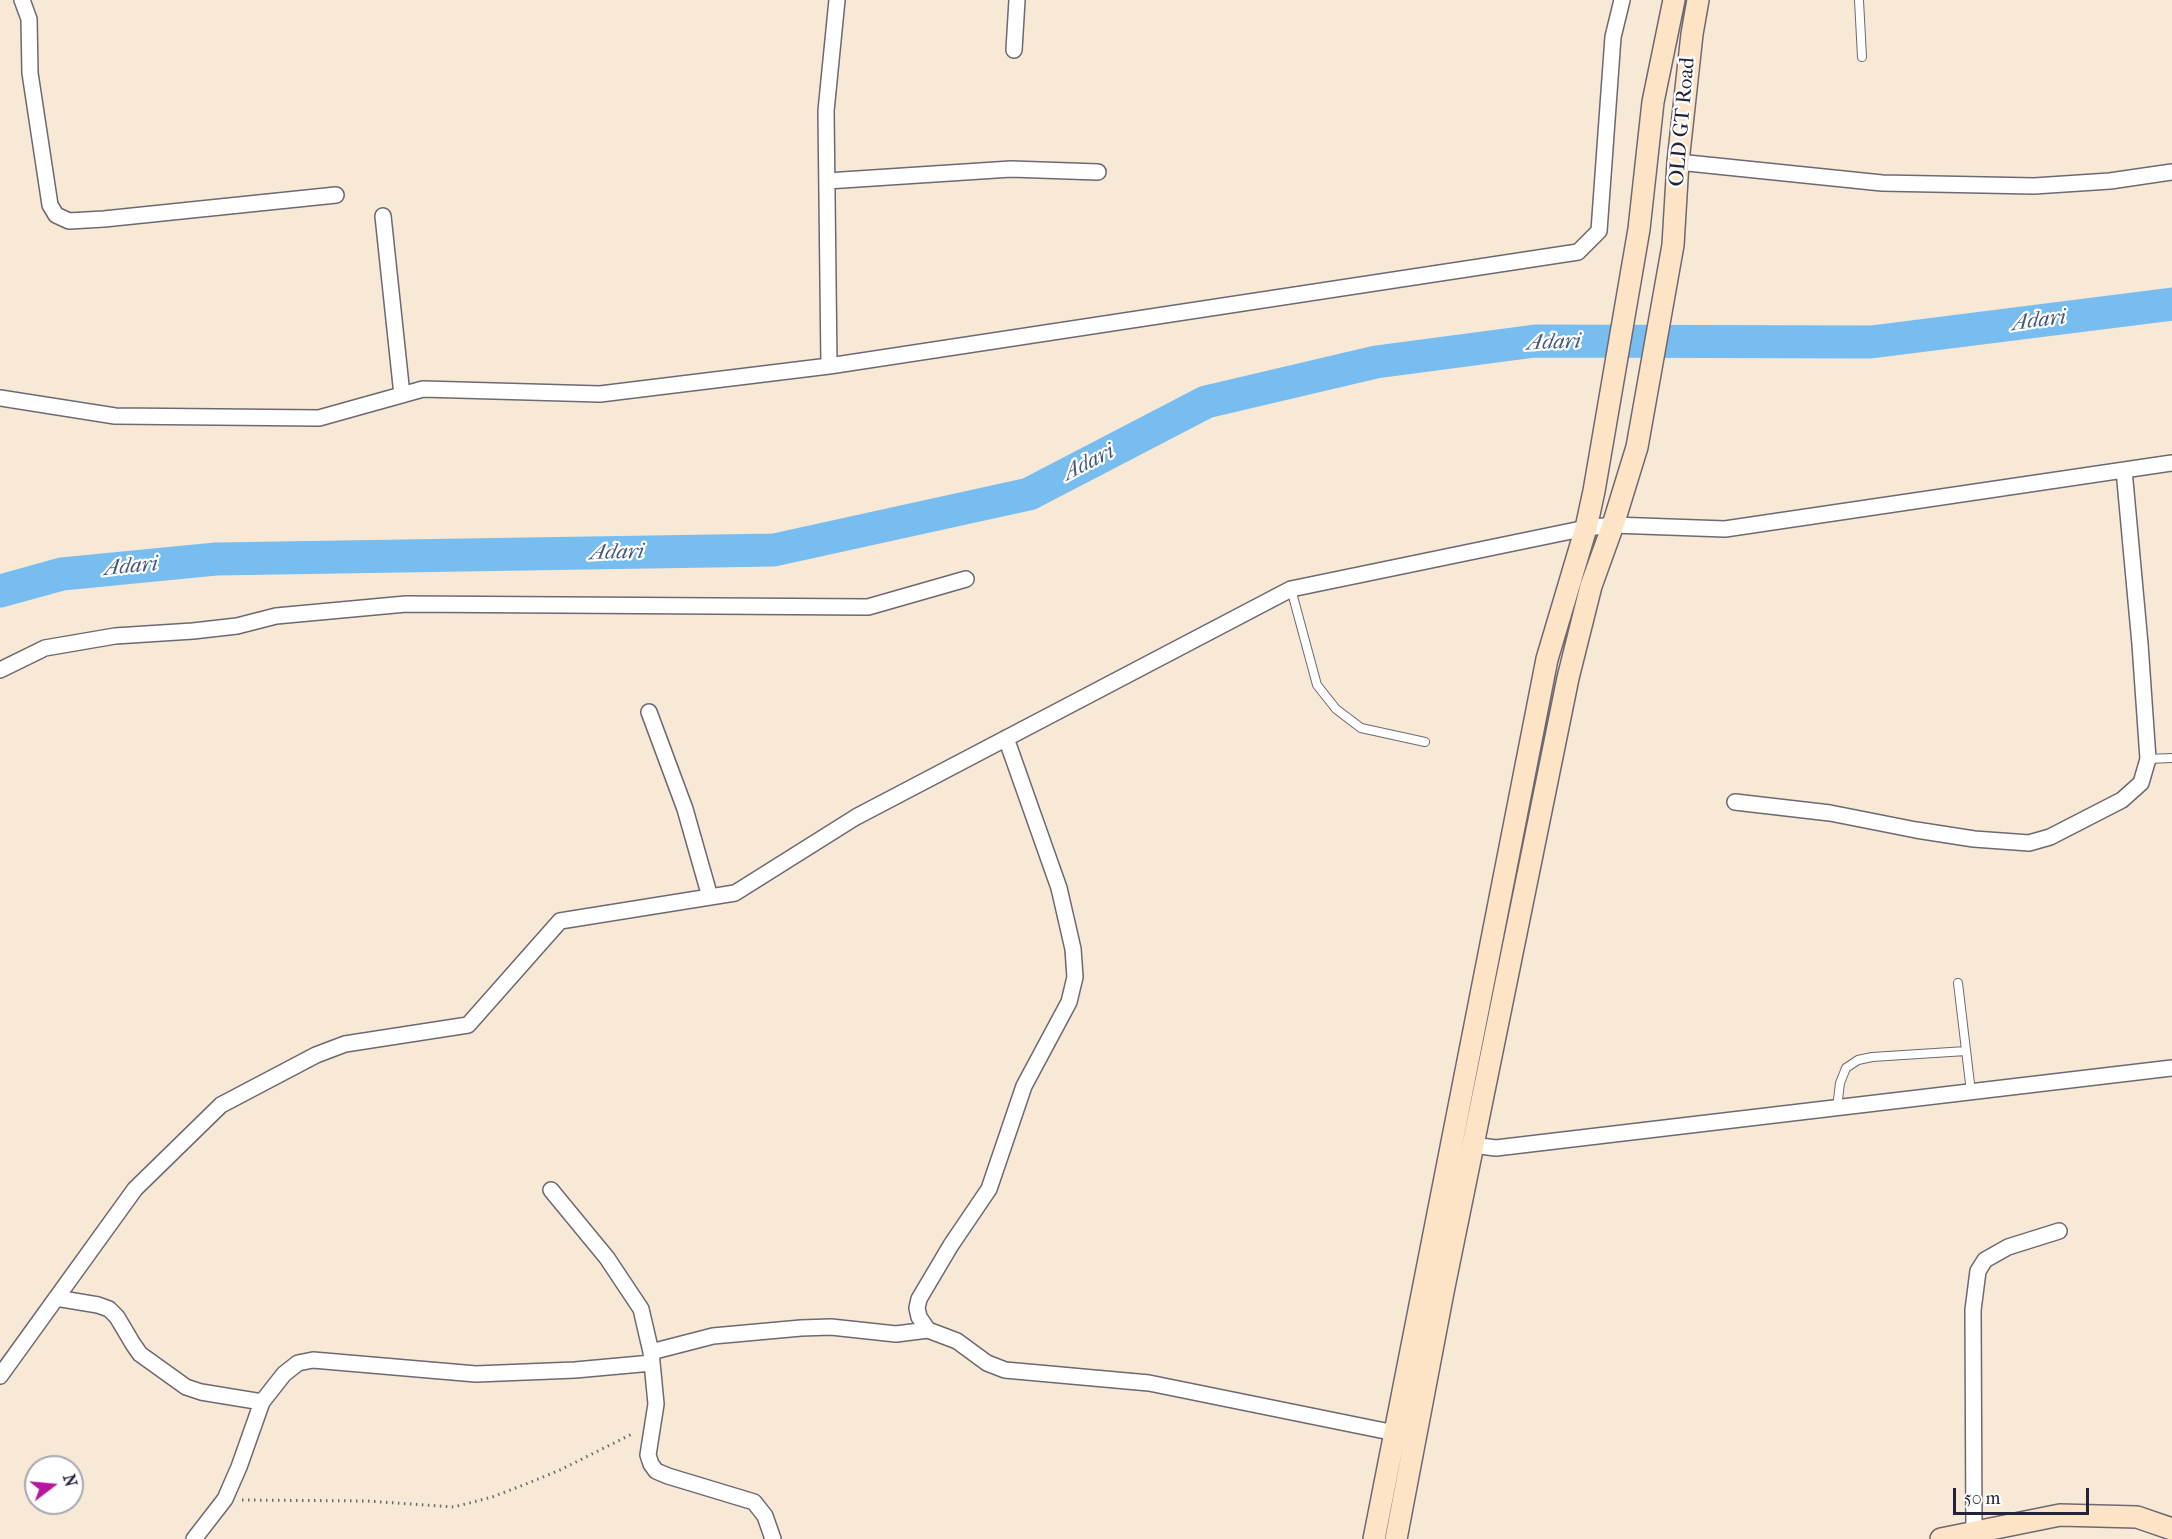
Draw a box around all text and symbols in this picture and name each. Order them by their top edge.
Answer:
street label: OLD GT Road [1665,56,1701,188]
water label: Adari [2011,305,2067,337]
water label: Adari [1527,329,1581,357]
water label: Adari [1059,439,1119,487]
water label: Adari [590,539,644,567]
water label: Adari [103,552,159,582]
north arrow [24,1455,84,1515]
text: N [59,1472,81,1489]
scale bar [1956,1476,2092,1514]
text: 50 m [1964,1488,2000,1509]

